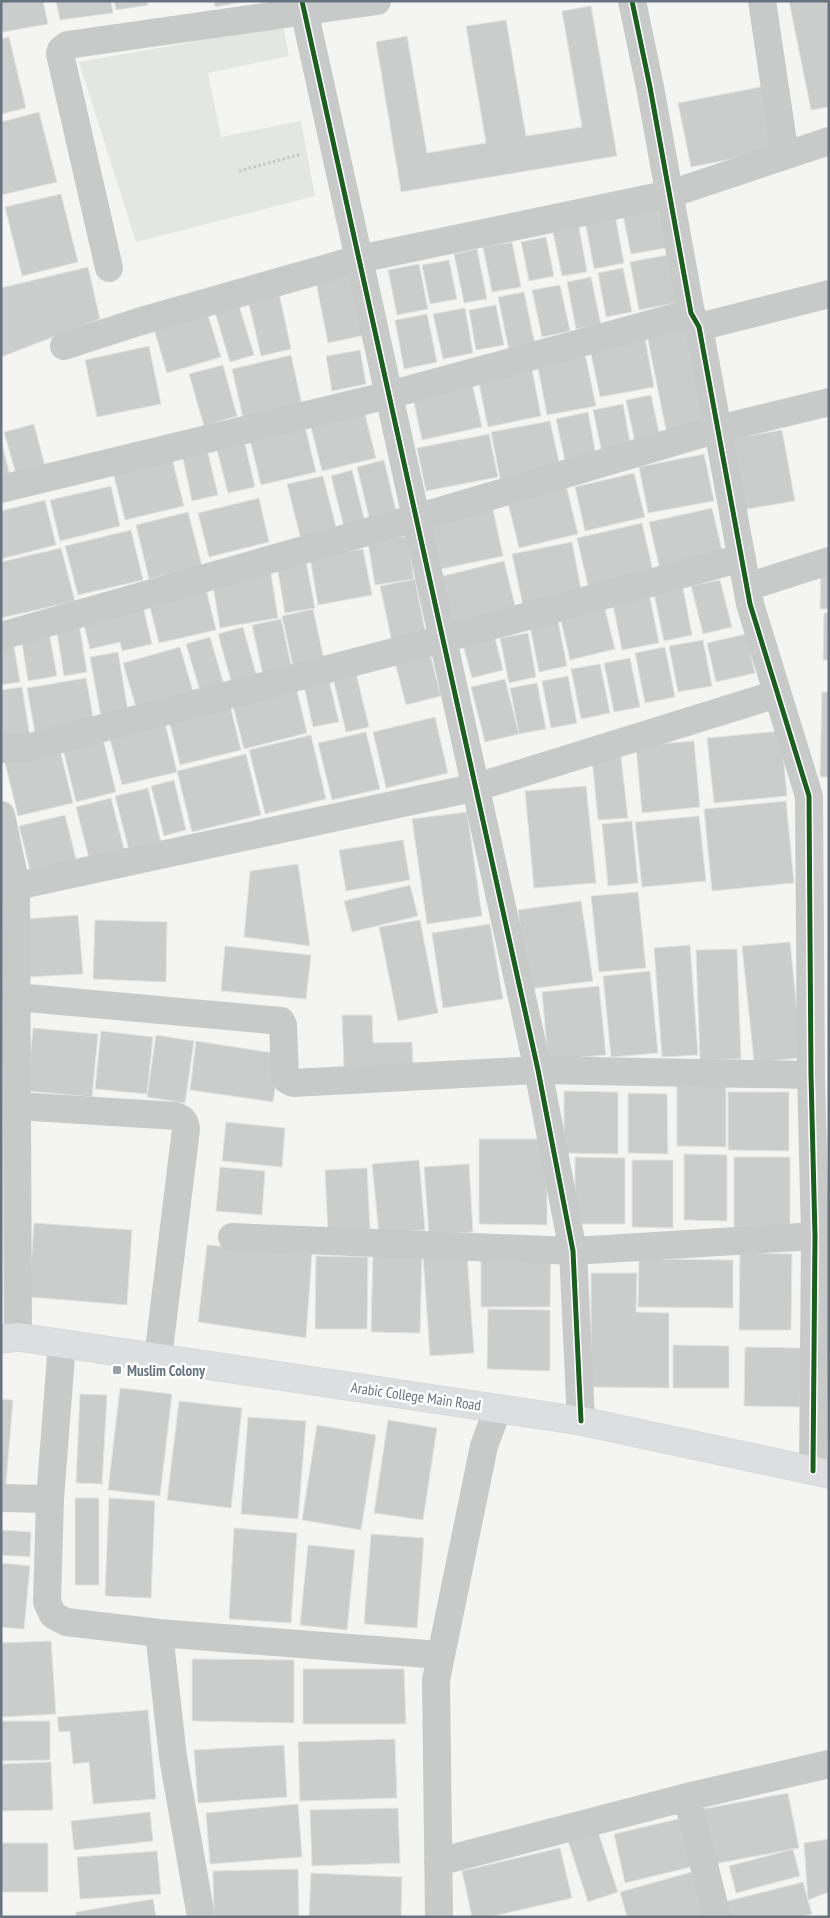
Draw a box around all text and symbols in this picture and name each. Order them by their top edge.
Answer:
place label: Muslim Colony [127,1361,206,1380]
marker: Muslim Colony [111,1364,123,1376]
street label: Arabic College Main Road [350,1377,482,1415]

